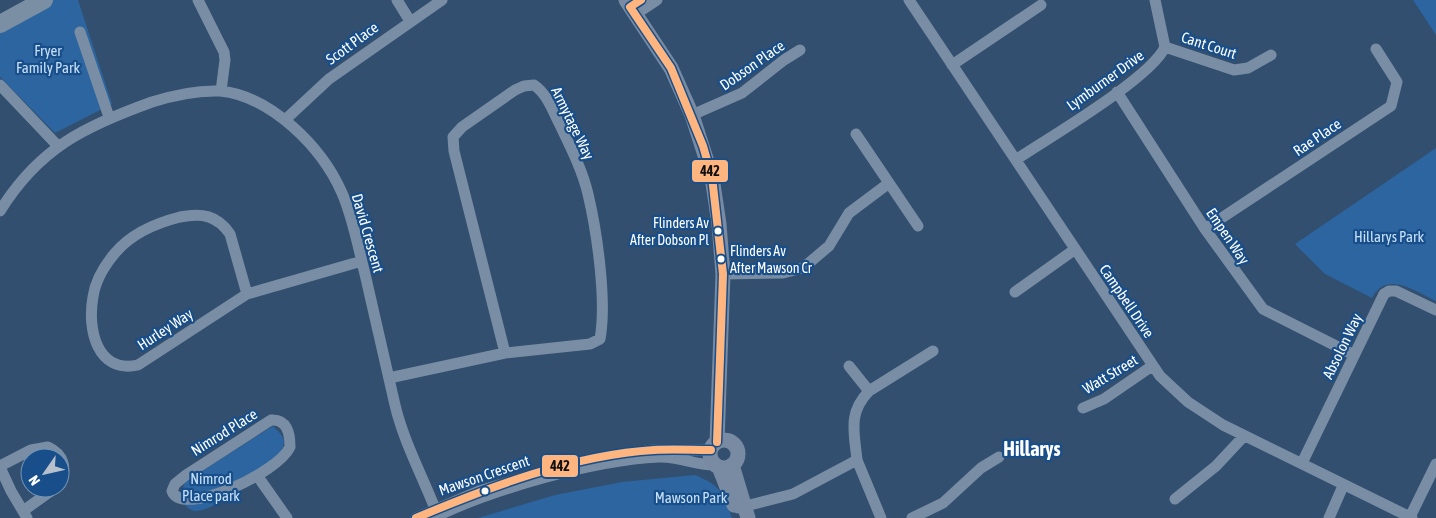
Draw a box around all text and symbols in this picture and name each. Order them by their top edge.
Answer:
street label: Scott Place [323,18,382,68]
street label: Cant Court [1179,28,1239,62]
street label: Dobson Place [716,36,788,93]
park label: Fryer Family Park [16,42,80,76]
street label: Lymburner Drive [1063,46,1147,114]
street label: Armytage Way [548,84,598,162]
street label: Rae Place [1290,115,1344,159]
line badge: 442 [691,159,729,183]
text: 442 [699,163,720,179]
street label: David Crescent [349,192,387,274]
street label: Empen Way [1203,205,1253,267]
place label: Flinders Av After Dobson Pl [630,215,709,248]
marker: Flinders Av After Dobson Pl [713,226,723,236]
park label: Hillarys Park [1354,228,1424,245]
place label: Flinders Av After Mawson Cr [730,243,813,276]
marker: Flinders Av After Mawson Cr [716,254,726,264]
street label: Campbell Drive [1096,261,1158,341]
street label: Hurley Way [134,305,196,353]
street label: Absolon Way [1319,311,1365,381]
street label: Watt Street [1079,351,1141,397]
street label: Nimrod Place [188,405,260,459]
district label: Hillarys [1003,437,1061,460]
north arrow [20,448,70,498]
street label: Mawson Crescent [436,452,532,498]
line badge: 442 [541,454,579,478]
text: 442 [549,458,570,474]
park label: Nimrod Place park [182,470,240,504]
text: N [25,472,43,488]
unlabelled marker [480,486,490,496]
park label: Mawson Park [655,489,728,506]

